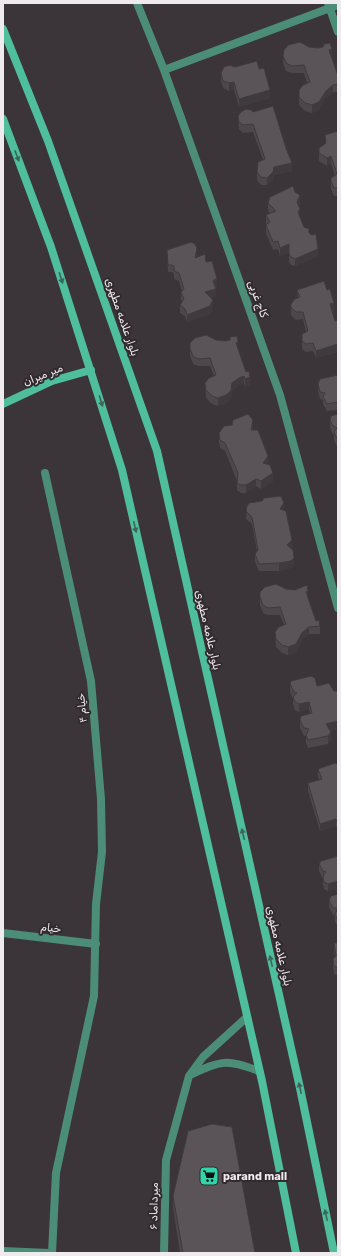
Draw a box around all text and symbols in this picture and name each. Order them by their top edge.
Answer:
one-way arrow [14,150,20,162]
one-way arrow [58,272,64,284]
street label: بلوار علامه مطهری [102,276,141,358]
street label: کاج غربی [243,279,271,320]
street label: میر میران [21,361,65,389]
one-way arrow [98,396,104,408]
one-way arrow [133,521,139,533]
street label: بلوار علامه مطهری [191,589,224,672]
street label: خیام ۴ [74,692,91,723]
one-way arrow [239,828,245,840]
street label: بلوار علامه مطهری [262,905,295,988]
street label: خیام [40,920,62,937]
one-way arrow [268,955,274,967]
one-way arrow [296,1081,302,1094]
supermarket icon: parand mall [198,1165,220,1187]
place label: parand mall [223,1170,287,1183]
street label: میرداماد ۶ [147,1182,161,1230]
one-way arrow [323,1209,329,1221]

